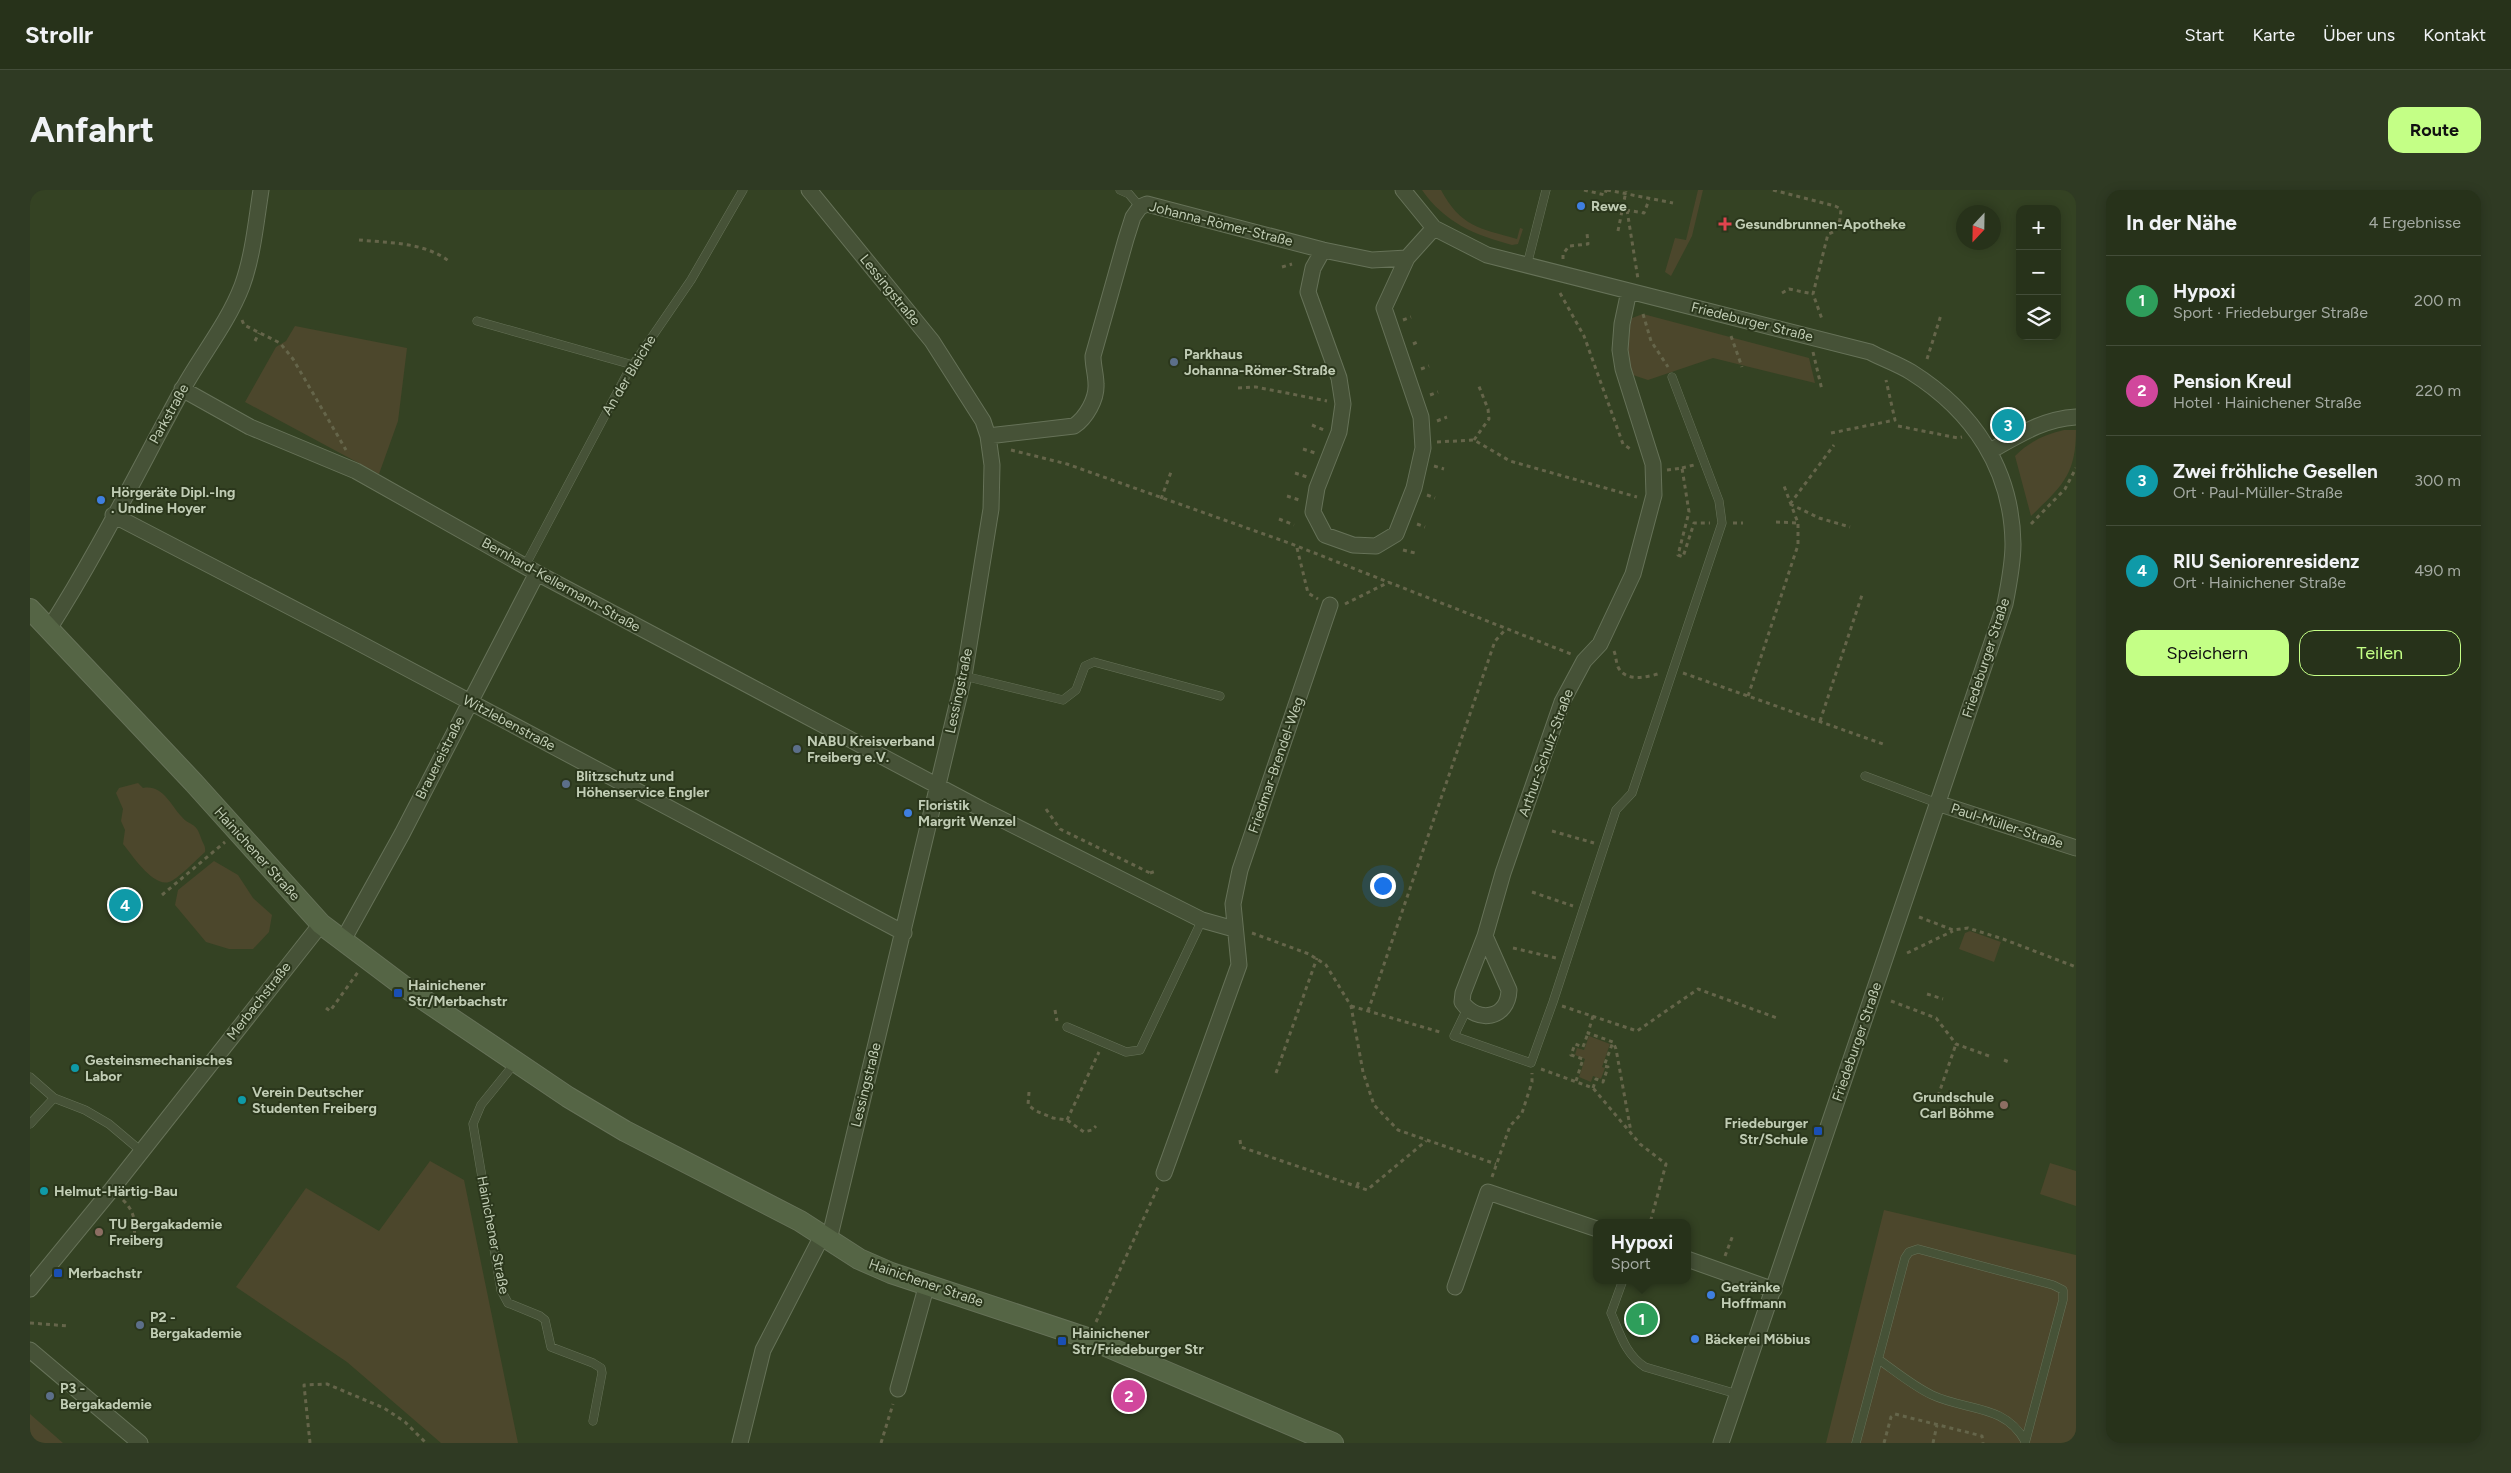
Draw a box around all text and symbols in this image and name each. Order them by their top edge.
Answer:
text: Strollr [25,20,93,49]
text: Start [2185,24,2224,46]
text: Karte [2252,24,2295,46]
text: Über uns [2323,24,2395,46]
text: Kontakt [2423,24,2486,46]
button: Route [2388,107,2481,153]
text: Anfahrt [30,109,154,151]
street label: Johanna-Römer-Straße [1148,198,1295,250]
place label: Rewe [1591,198,1627,215]
marker: Rewe [1575,200,1587,212]
north arrow [1956,205,2001,250]
map controls [2016,205,2061,340]
button: + [2016,205,2061,250]
text: In der Nähe [2126,210,2237,235]
text: 4 Ergebnisse [2368,213,2461,232]
place label: Gesundbrunnen-Apotheke [1735,216,1906,233]
marker: Gesundbrunnen-Apotheke [1719,218,1731,230]
button: − [2016,250,2061,295]
street label: Lessingstraße [856,251,924,329]
text: Hypoxi [2173,280,2235,303]
text: 1 [2139,291,2145,310]
text: 200 m [2414,291,2461,310]
button: layers [2016,295,2061,340]
street label: Friedeburger Straße [1689,299,1815,345]
text: Sport · Friedeburger Straße [2173,303,2368,322]
street label: An der Bleiche [598,332,660,418]
place label: Parkhaus Johanna-Römer-Straße [1184,346,1336,379]
marker: Parkhaus Johanna-Römer-Straße [1168,356,1180,368]
text: Pension Kreul [2173,370,2291,393]
street label: Parkstraße [146,381,193,447]
text: 2 [2137,381,2147,400]
text: 220 m [2415,381,2461,400]
text: Hotel · Hainichener Straße [2173,393,2362,412]
pin: 3 [1992,406,2024,444]
text: Zwei fröhliche Gesellen [2173,460,2378,483]
text: 3 [2138,471,2146,490]
text: 300 m [2414,471,2461,490]
text: Ort · Paul-Müller-Straße [2173,483,2343,502]
place label: Hörgeräte Dipl.-Ing . Undine Hoyer [111,484,235,517]
marker: Hörgeräte Dipl.-Ing . Undine Hoyer [95,494,107,506]
street label: Bernhard-Kellermann-Straße [479,534,644,636]
text: RIU Seniorenresidenz [2173,550,2359,573]
text: 4 [2137,561,2147,580]
text: 490 m [2414,561,2461,580]
text: Ort · Hainichener Straße [2173,573,2346,592]
street label: Friedeburger Straße [1959,596,2014,720]
button: Speichern [2126,630,2289,676]
button: Teilen [2299,630,2461,676]
street label: Lessingstraße [942,647,976,735]
street label: Arthur-Schulz-Straße [1515,687,1577,819]
street label: Witzlebenstraße [460,691,559,755]
street label: Friedmar-Brendel-Weg [1245,695,1307,835]
street label: Brauereistraße [412,713,468,802]
place label: NABU Kreisverband Freiberg e.V. [807,733,935,766]
marker: NABU Kreisverband Freiberg e.V. [791,743,803,755]
place label: Blitzschutz und Höhenservice Engler [576,768,710,801]
marker: Blitzschutz und Höhenservice Engler [560,778,572,790]
place label: Floristik Margrit Wenzel [918,797,1016,830]
street label: Paul-Müller-Straße [1949,800,2066,852]
street label: Hainichener Straße [211,804,304,905]
marker: Floristik Margrit Wenzel [902,807,914,819]
your location [1370,873,1396,899]
pin: 4 [109,886,141,924]
street label: Merbachstraße [223,958,295,1043]
place label: Hainichener Str/Merbachstr [408,977,508,1010]
street label: Friedeburger Straße [1829,980,1886,1104]
marker: Hainichener Str/Merbachstr [392,987,404,999]
street label: Lessingstraße [847,1041,885,1129]
place label: Gesteinsmechanisches Labor [85,1052,233,1085]
marker: Gesteinsmechanisches Labor [69,1062,81,1074]
place label: Verein Deutscher Studenten Freiberg [252,1084,377,1117]
place label: Grundschule Carl Böhme [1913,1089,1994,1122]
marker: Verein Deutscher Studenten Freiberg [236,1094,248,1106]
marker: Grundschule Carl Böhme [1998,1099,2010,1111]
place label: Friedeburger Str/Schule [1724,1115,1809,1148]
marker: Friedeburger Str/Schule [1812,1125,1824,1137]
street label: Hainichener Straße [473,1175,513,1296]
place label: Helmut-Härtig-Bau [54,1183,178,1200]
marker: Helmut-Härtig-Bau [38,1185,50,1197]
place label: TU Bergakademie Freiberg [109,1216,222,1249]
popup [1593,1219,1691,1284]
marker: TU Bergakademie Freiberg [93,1226,105,1238]
text: Hypoxi [1611,1231,1673,1254]
text: Sport [1611,1254,1651,1273]
street label: Hainichener Straße [867,1255,986,1311]
place label: Merbachstr [68,1265,143,1282]
marker: Merbachstr [52,1267,64,1279]
place label: Getränke Hoffmann [1721,1279,1786,1312]
marker: Getränke Hoffmann [1705,1289,1717,1301]
pin: 1 [1626,1300,1658,1338]
place label: P2 - Bergakademie [150,1309,242,1342]
marker: P2 - Bergakademie [134,1319,146,1331]
place label: Hainichener Str/Friedeburger Str [1072,1325,1204,1358]
place label: Bäckerei Möbius [1705,1331,1811,1348]
marker: Bäckerei Möbius [1689,1333,1701,1345]
marker: Hainichener Str/Friedeburger Str [1056,1335,1068,1347]
pin: 2 [1113,1377,1145,1415]
place label: P3 - Bergakademie [60,1380,152,1413]
marker: P3 - Bergakademie [44,1390,56,1402]

